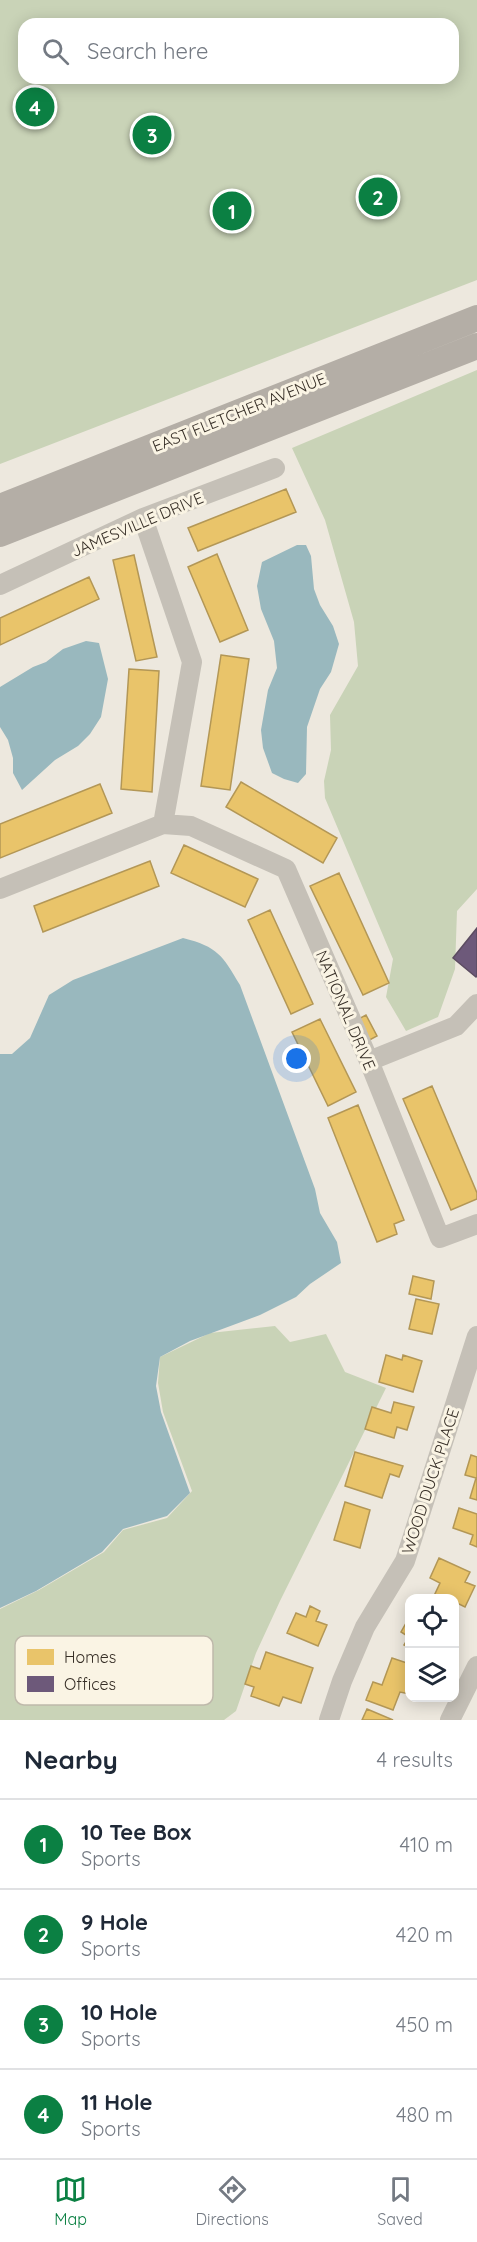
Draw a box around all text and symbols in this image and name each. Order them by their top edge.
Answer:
search box [18,18,459,84]
icon: search [39,35,72,68]
text: Search here [87,37,208,65]
pin: 4 [15,84,54,130]
pin: 3 [132,112,172,158]
pin: 2 [358,174,398,220]
pin: 1 [212,188,252,234]
street label: EAST FLETCHER AVENUE [149,368,329,456]
street label: JAMESVILLE DRIVE [68,487,206,561]
street label: NATIONAL DRIVE [312,947,380,1073]
your location [282,1044,311,1073]
street label: WOOD DUCK PLACE [397,1406,463,1556]
map controls [405,1594,459,1702]
button: locate [405,1594,459,1648]
legend [15,1636,213,1705]
text: Homes [64,1647,116,1667]
button: layers [405,1648,459,1702]
text: Offices [64,1674,116,1694]
text: Nearby [24,1743,118,1776]
text: 4 results [377,1747,453,1772]
text: 10 Tee Box [81,1818,191,1846]
text: 1 [40,1832,47,1857]
text: 410 m [400,1832,453,1857]
text: Sports [81,1846,141,1871]
text: 9 Hole [81,1908,148,1936]
text: 2 [38,1922,49,1947]
text: 420 m [396,1922,453,1947]
text: Sports [81,1936,141,1961]
text: 10 Hole [81,1998,157,2026]
text: 3 [38,2012,49,2037]
text: 450 m [396,2012,453,2037]
text: Sports [81,2026,141,2051]
text: 11 Hole [81,2088,153,2116]
text: 4 [38,2102,49,2127]
text: 480 m [396,2102,453,2127]
text: Sports [81,2116,141,2141]
tab: Map [54,2173,87,2229]
tab: Directions [196,2173,269,2229]
tab: Saved [377,2173,423,2229]

